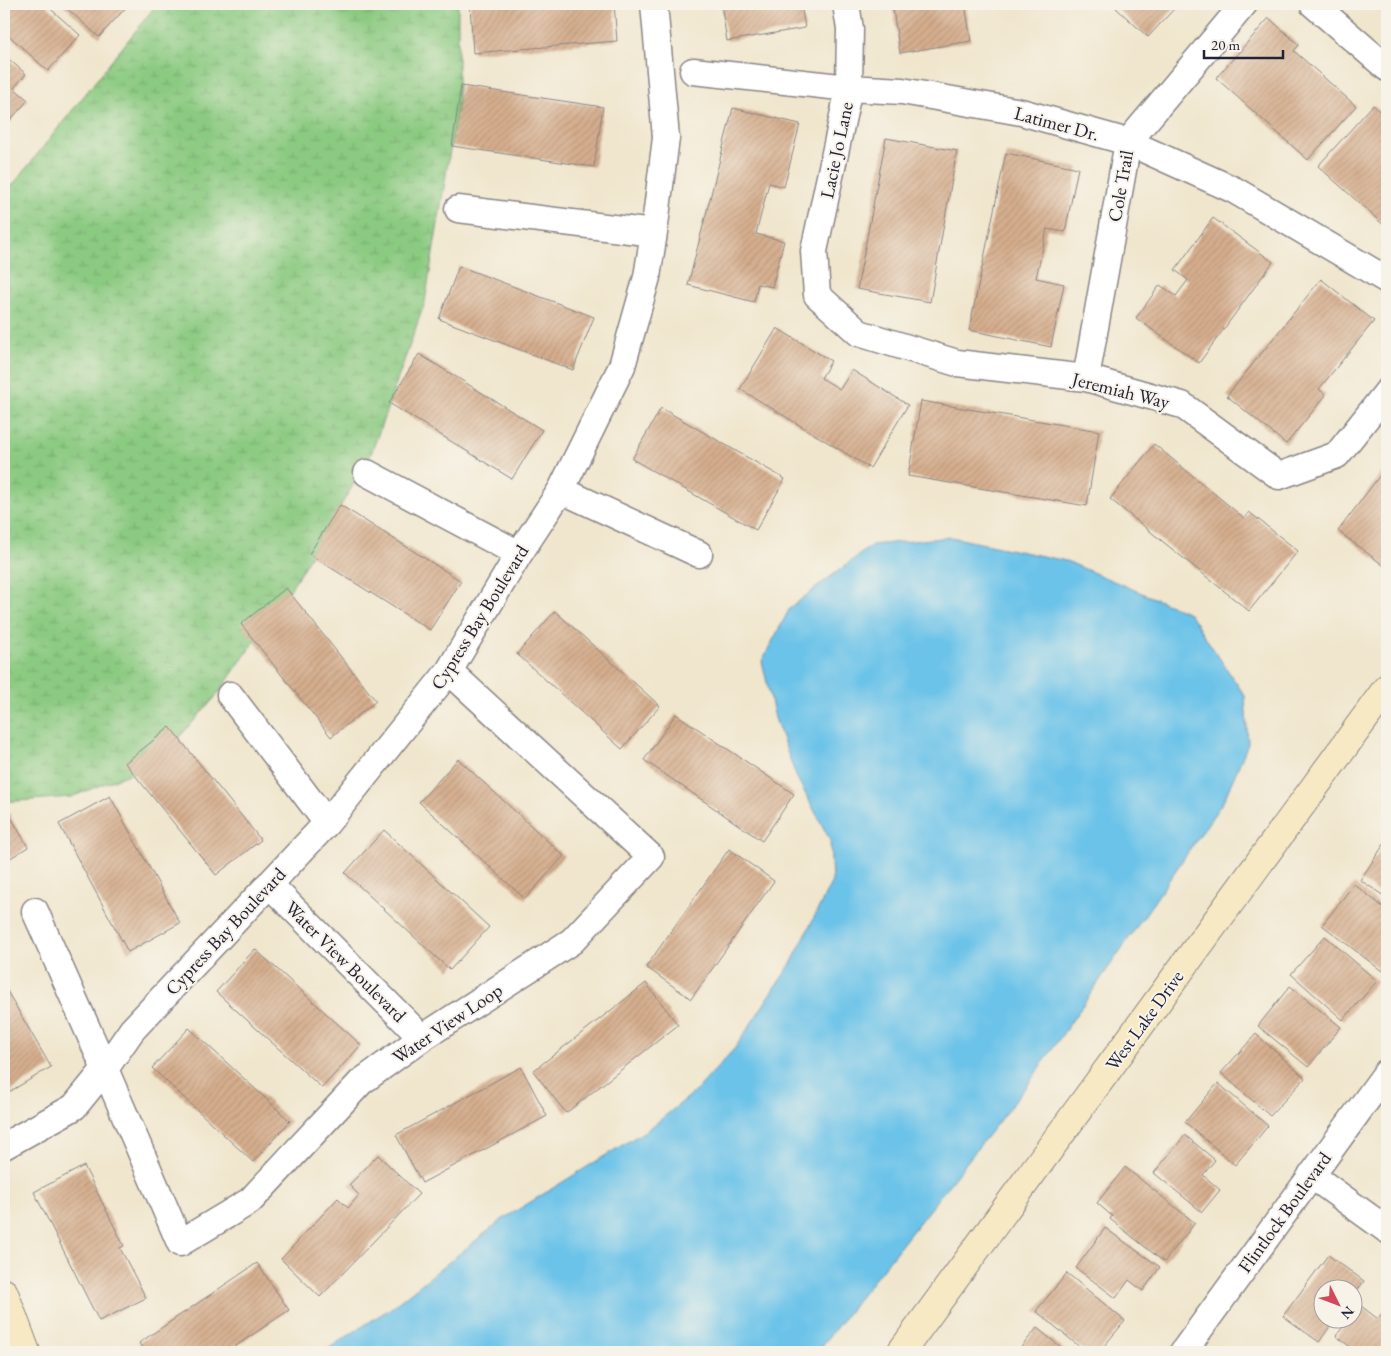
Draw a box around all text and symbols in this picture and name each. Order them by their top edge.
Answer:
scale bar [1204,28,1282,60]
text: 20 m [1211,35,1240,54]
street label: Lacie Jo Lane [814,100,859,201]
street label: Latimer Dr. [1012,100,1102,147]
street label: Cole Trail [1102,148,1139,224]
street label: Jeremiah Way [1068,366,1173,415]
street label: Cypress Bay Boulevard [425,540,534,694]
street label: Cypress Bay Boulevard [160,862,291,1001]
street label: Water View Boulevard [280,895,412,1028]
street label: West Lake Drive [1100,965,1189,1075]
street label: Water View Loop [387,977,507,1069]
street label: Flintlock Boulevard [1232,1147,1337,1278]
north arrow [1314,1278,1364,1328]
text: N [1337,1302,1358,1323]

